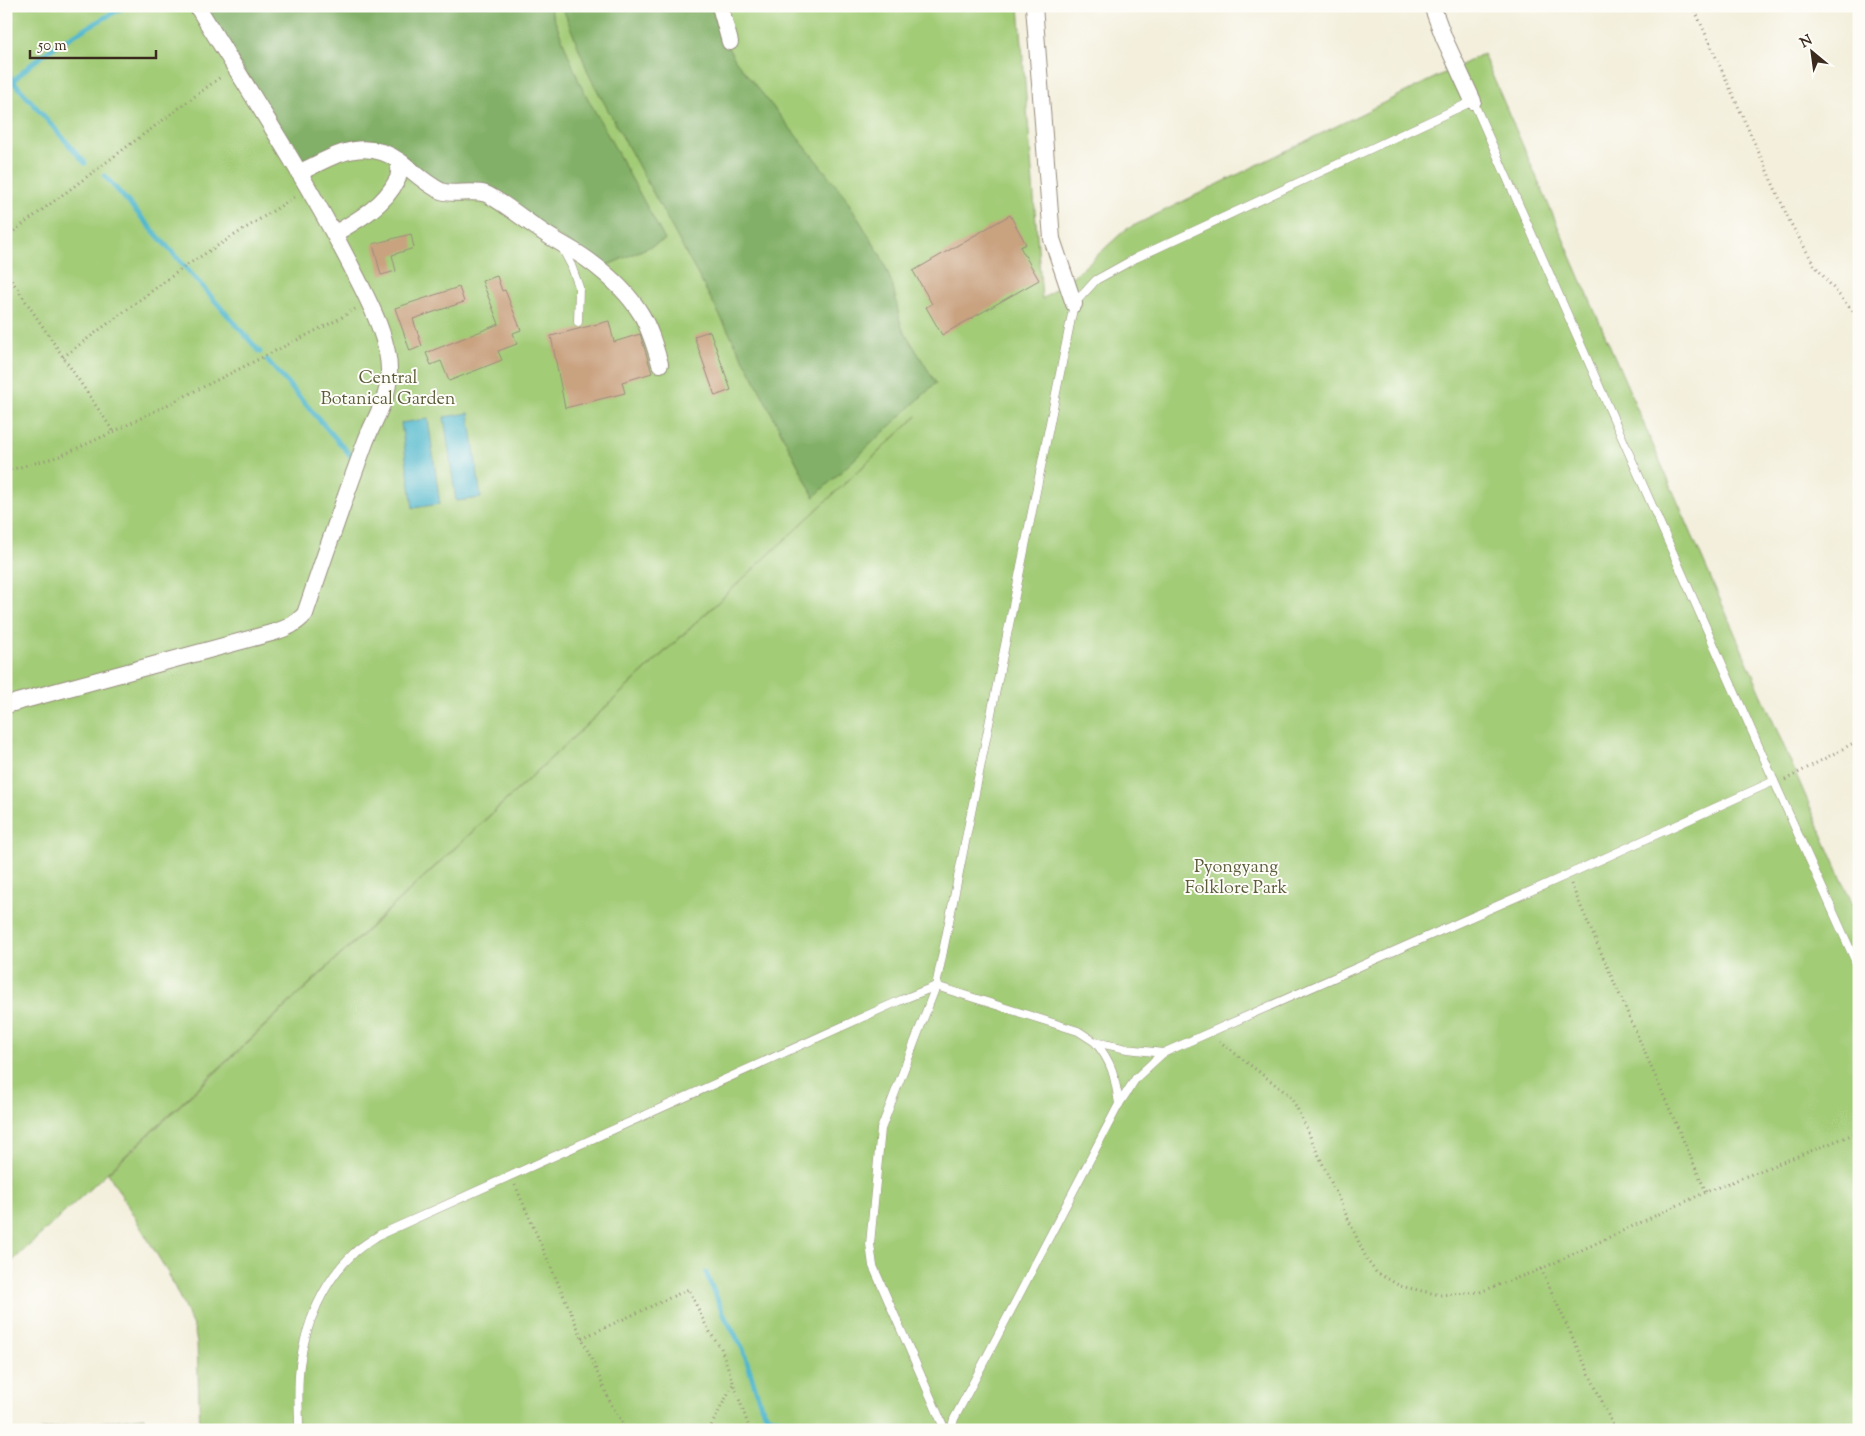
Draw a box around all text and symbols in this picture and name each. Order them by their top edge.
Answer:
scale bar [30,28,156,60]
north arrow [1788,28,1838,78]
text: N [1797,31,1816,54]
text: 50 m [37,36,67,57]
park label: Central Botanical Garden [320,366,456,413]
park label: Pyongyang Folklore Park [1185,855,1287,902]

